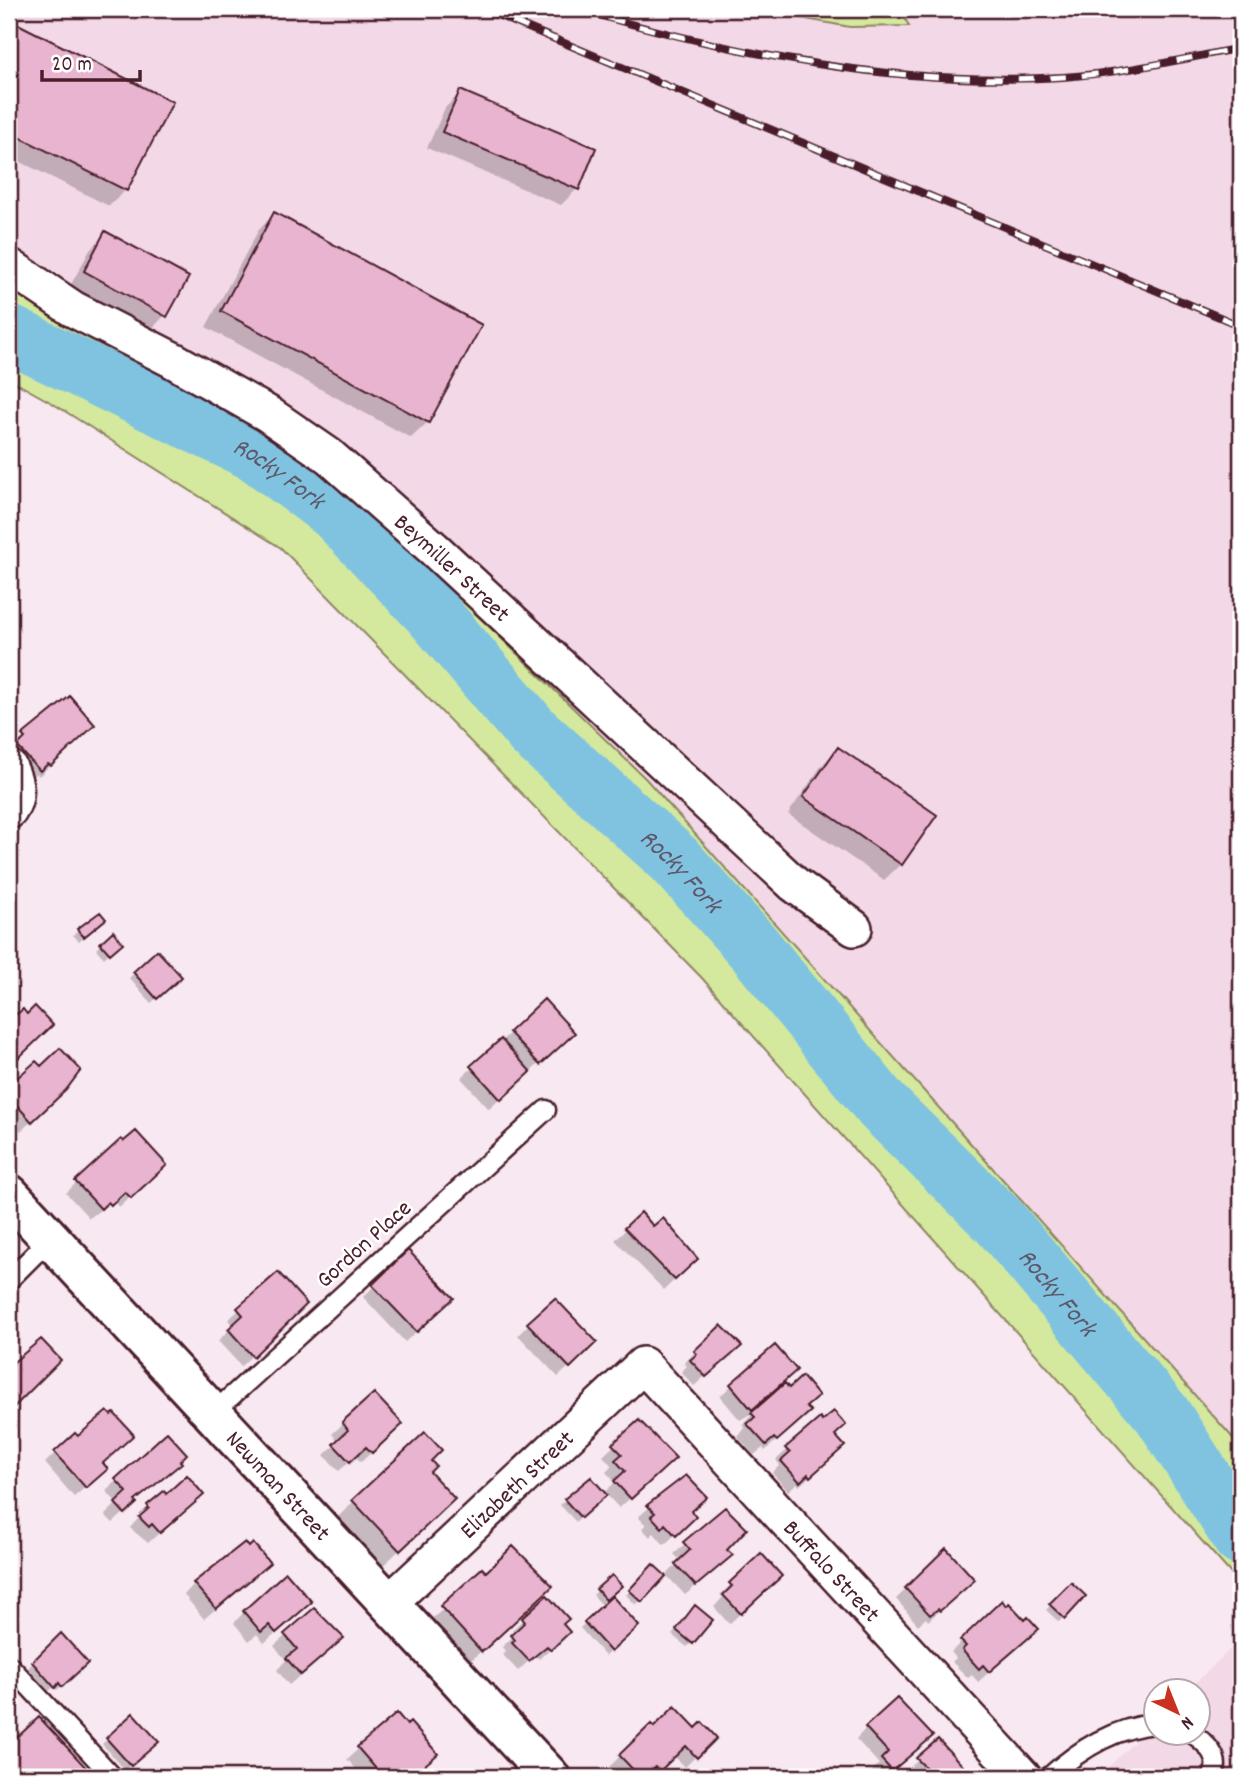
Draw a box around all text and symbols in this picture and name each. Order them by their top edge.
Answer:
scale bar [42,38,140,82]
text: 20 m [52,51,92,81]
water label: Rocky Fork [226,430,333,521]
street label: Beymiller Street [385,507,517,632]
water label: Rocky Fork [630,822,731,925]
street label: Gordon Place [310,1193,420,1297]
water label: Rocky Fork [1008,1242,1105,1348]
street label: Elizabeth Street [453,1423,583,1548]
street label: Newman Street [217,1424,337,1550]
street label: Buffalo Street [774,1513,887,1632]
north arrow [1142,1678,1212,1748]
text: N [1174,1709,1199,1735]

